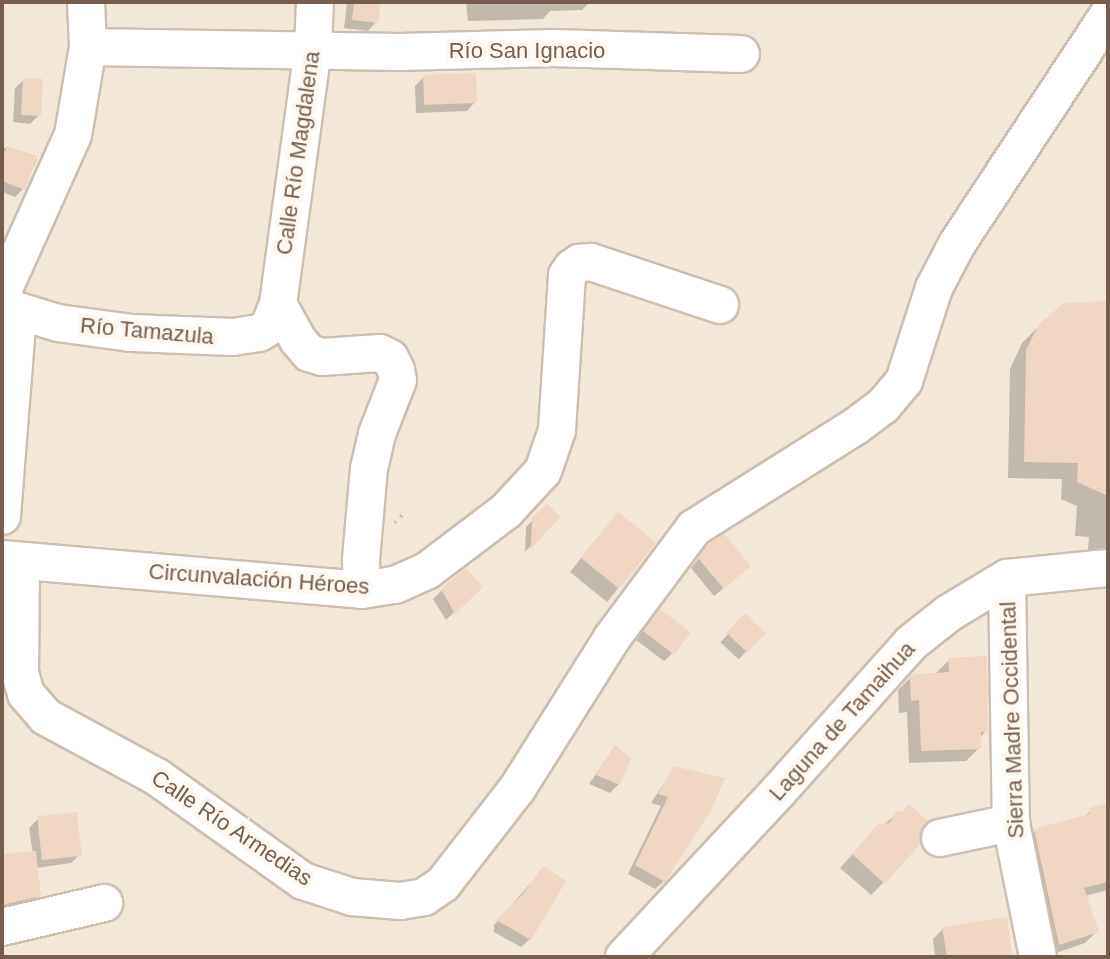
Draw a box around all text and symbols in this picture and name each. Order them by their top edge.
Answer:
street label: Río San Ignacio [449,38,605,64]
street label: Calle Río Magdalena [271,49,325,257]
street label: Río Tamazula [79,312,215,350]
street label: Circunvalación Héroes [148,558,370,600]
street label: Sierra Madre Occidental [995,601,1029,839]
street label: Laguna de Tamaihua [763,636,921,806]
street label: Calle Río Armedias [146,764,318,892]

